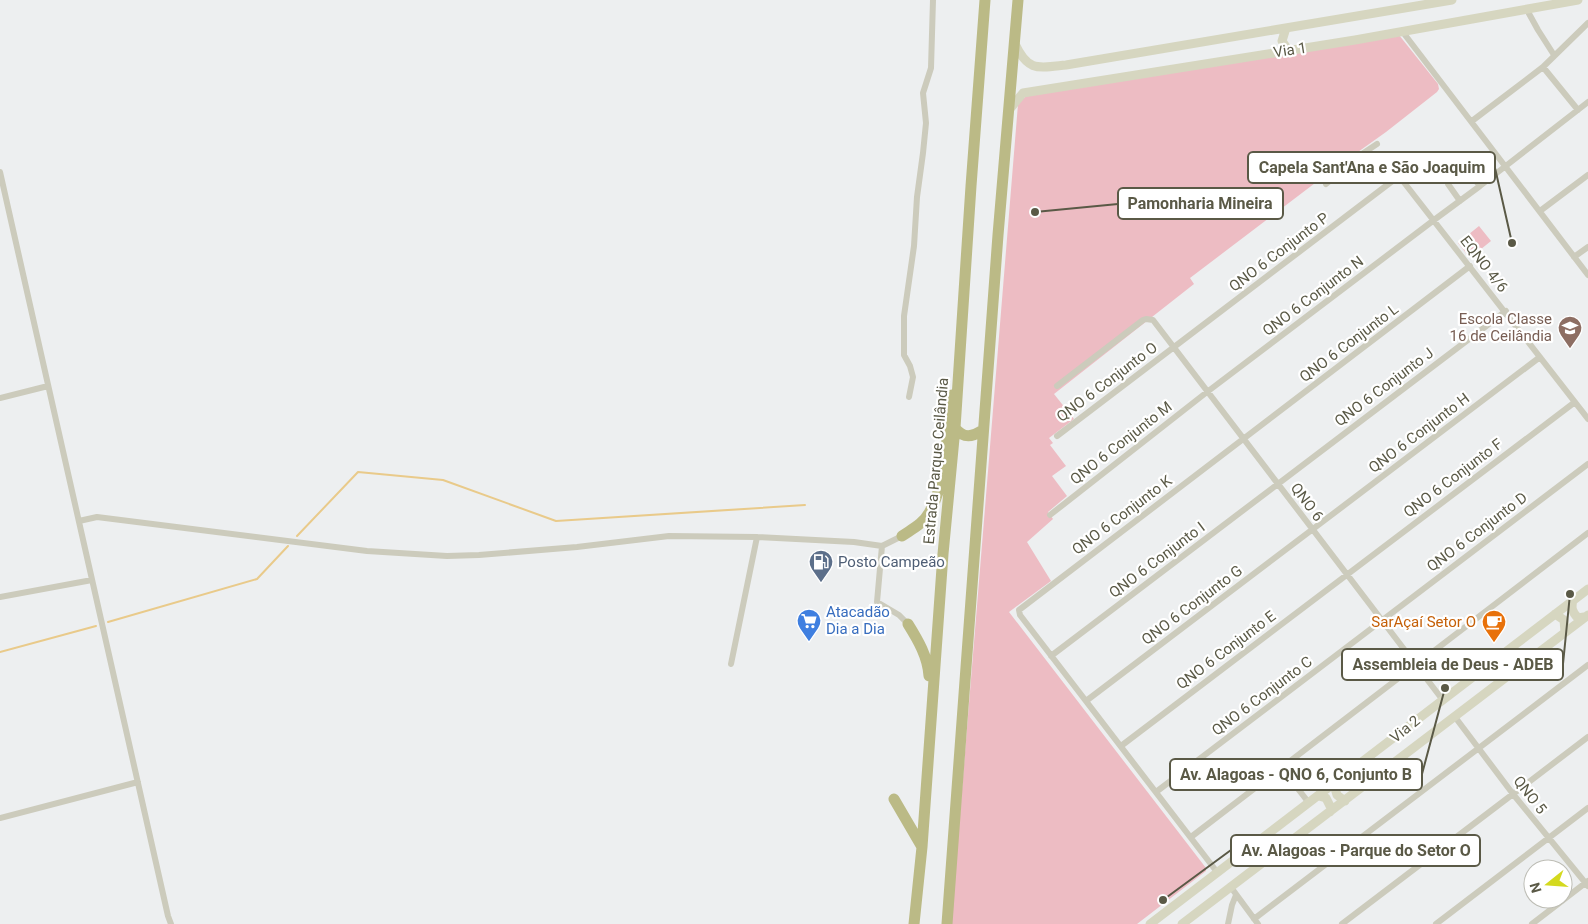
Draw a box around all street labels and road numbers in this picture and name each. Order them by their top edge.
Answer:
street label: Via 1 [1272,38,1308,62]
street label: QNO 6 Conjunto P [1225,209,1333,295]
street label: EQNO 4/6 [1456,232,1512,296]
street label: QNO 6 Conjunto N [1259,252,1367,340]
street label: QNO 6 Conjunto L [1296,300,1402,386]
street label: QNO 6 Conjunto O [1053,338,1161,426]
street label: QNO 6 Conjunto J [1331,344,1437,430]
street label: Estrada Parque Ceilândia [920,377,952,545]
street label: QNO 6 Conjunto H [1365,389,1473,477]
street label: QNO 6 Conjunto M [1067,398,1175,488]
street label: QNO 6 Conjunto F [1400,435,1506,521]
street label: QNO 6 Conjunto K [1069,471,1176,558]
street label: QNO 6 [1287,479,1327,525]
street label: QNO 6 Conjunto D [1423,488,1531,576]
street label: QNO 6 Conjunto I [1106,518,1208,602]
street label: QNO 6 Conjunto G [1138,561,1246,649]
street label: QNO 6 Conjunto E [1173,607,1280,693]
street label: QNO 6 Conjunto C [1208,652,1316,740]
street label: Via 2 [1386,711,1424,747]
street label: QNO 5 [1510,772,1550,818]

